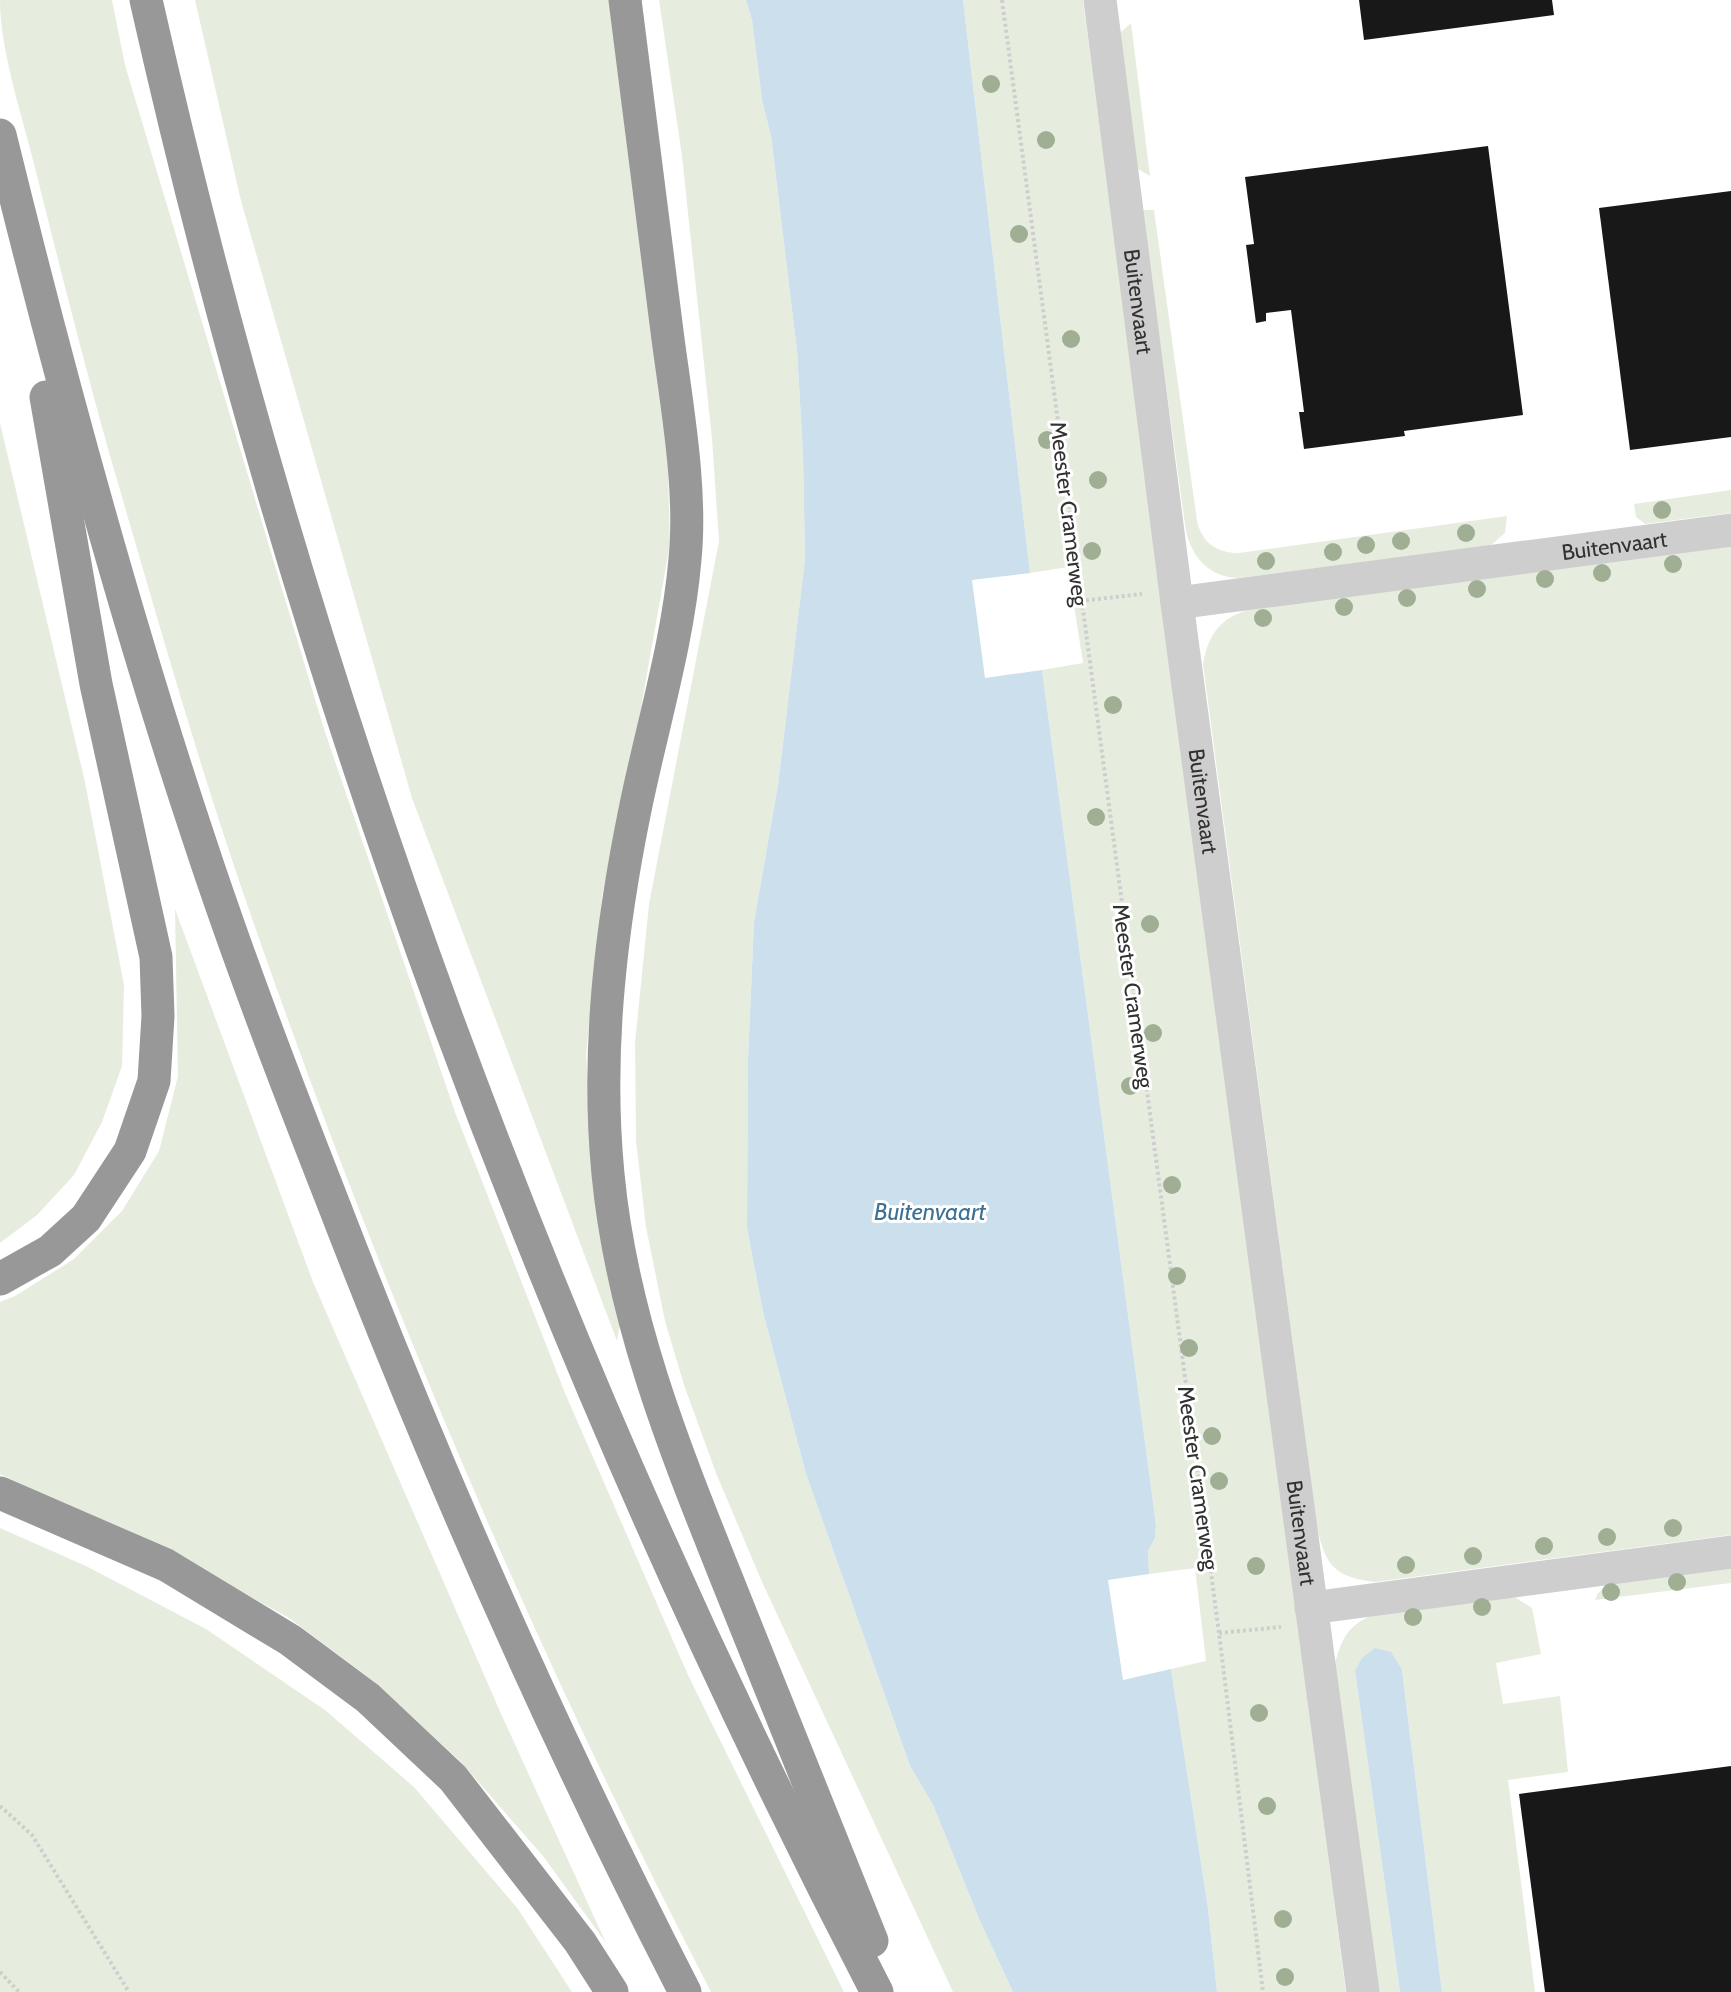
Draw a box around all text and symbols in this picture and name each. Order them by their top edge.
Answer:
street label: Buitenvaart [1118,247,1159,356]
street label: Meester Cramerweg [1044,420,1094,609]
street label: Buitenvaart [1560,525,1669,566]
street label: Buitenvaart [1183,747,1224,856]
street label: Meester Cramerweg [1107,902,1159,1091]
water label: Buitenvaart [874,1197,987,1226]
street label: Meester Cramerweg [1172,1384,1224,1573]
street label: Buitenvaart [1281,1478,1322,1588]

